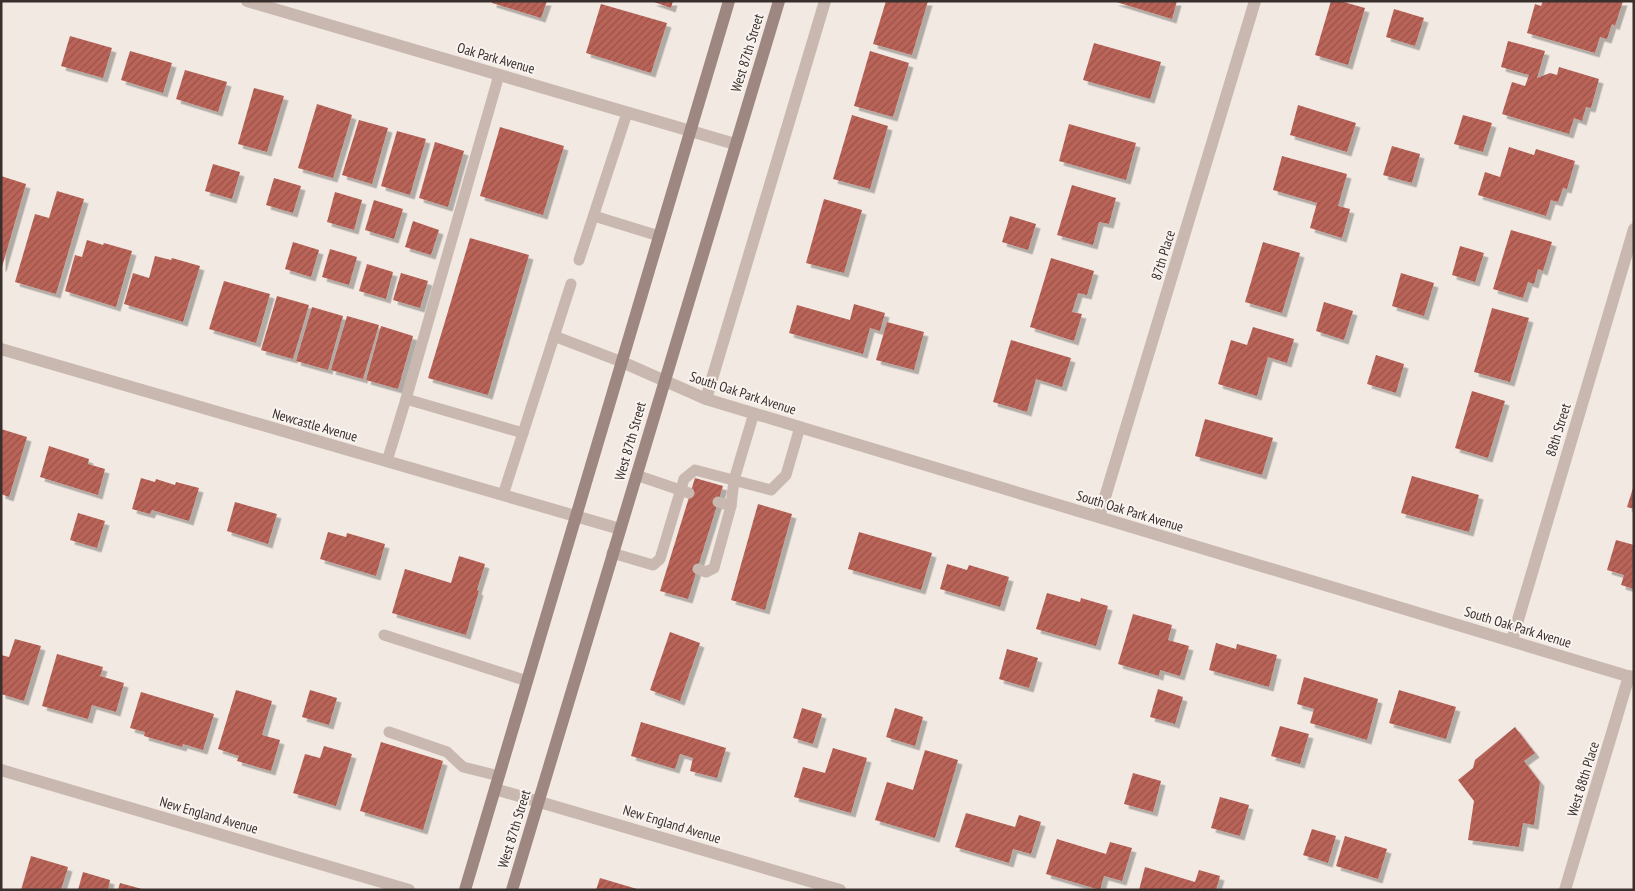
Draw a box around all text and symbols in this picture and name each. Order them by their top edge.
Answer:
street label: West 87th Street [727,12,767,94]
street label: Oak Park Avenue [455,38,537,78]
street label: 87th Place [1147,228,1179,282]
street label: South Oak Park Avenue [687,367,799,419]
street label: West 87th Street [610,400,650,482]
street label: 88th Street [1541,401,1575,459]
street label: Newcastle Avenue [270,404,360,446]
street label: South Oak Park Avenue [1074,486,1186,536]
street label: South Oak Park Avenue [1462,602,1574,652]
street label: West 88th Place [1563,739,1603,819]
street label: West 87th Street [494,788,534,870]
street label: New England Avenue [158,792,260,838]
street label: New England Avenue [621,801,723,847]

